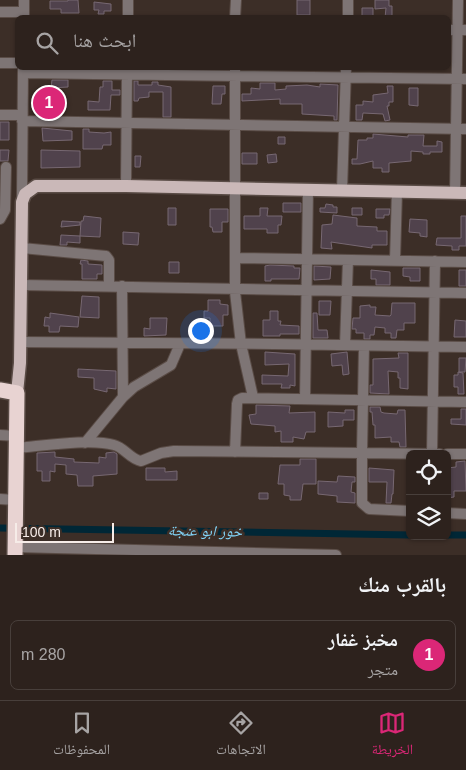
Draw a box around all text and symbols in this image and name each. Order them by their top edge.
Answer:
search box [15,15,451,70]
icon: search [33,29,61,57]
text: ابحث هنا [73,30,136,51]
pin: 1 [33,84,65,122]
your location [188,318,214,344]
map controls [406,450,451,540]
button: locate [406,450,451,495]
button: layers [406,495,451,540]
scale bar [15,520,114,543]
water label: خور ابو عنجة [168,521,243,541]
text: 100 m [22,524,61,540]
text: بالقرب منك [358,573,446,596]
text: مخبز غفار [328,629,398,650]
text: 280 m [21,646,65,663]
text: 1 [425,646,433,663]
text: متجر [368,661,398,678]
tab: المحفوظات [53,709,110,763]
tab: الاتجاهات [216,709,266,763]
tab: الخريطة [372,709,413,763]

